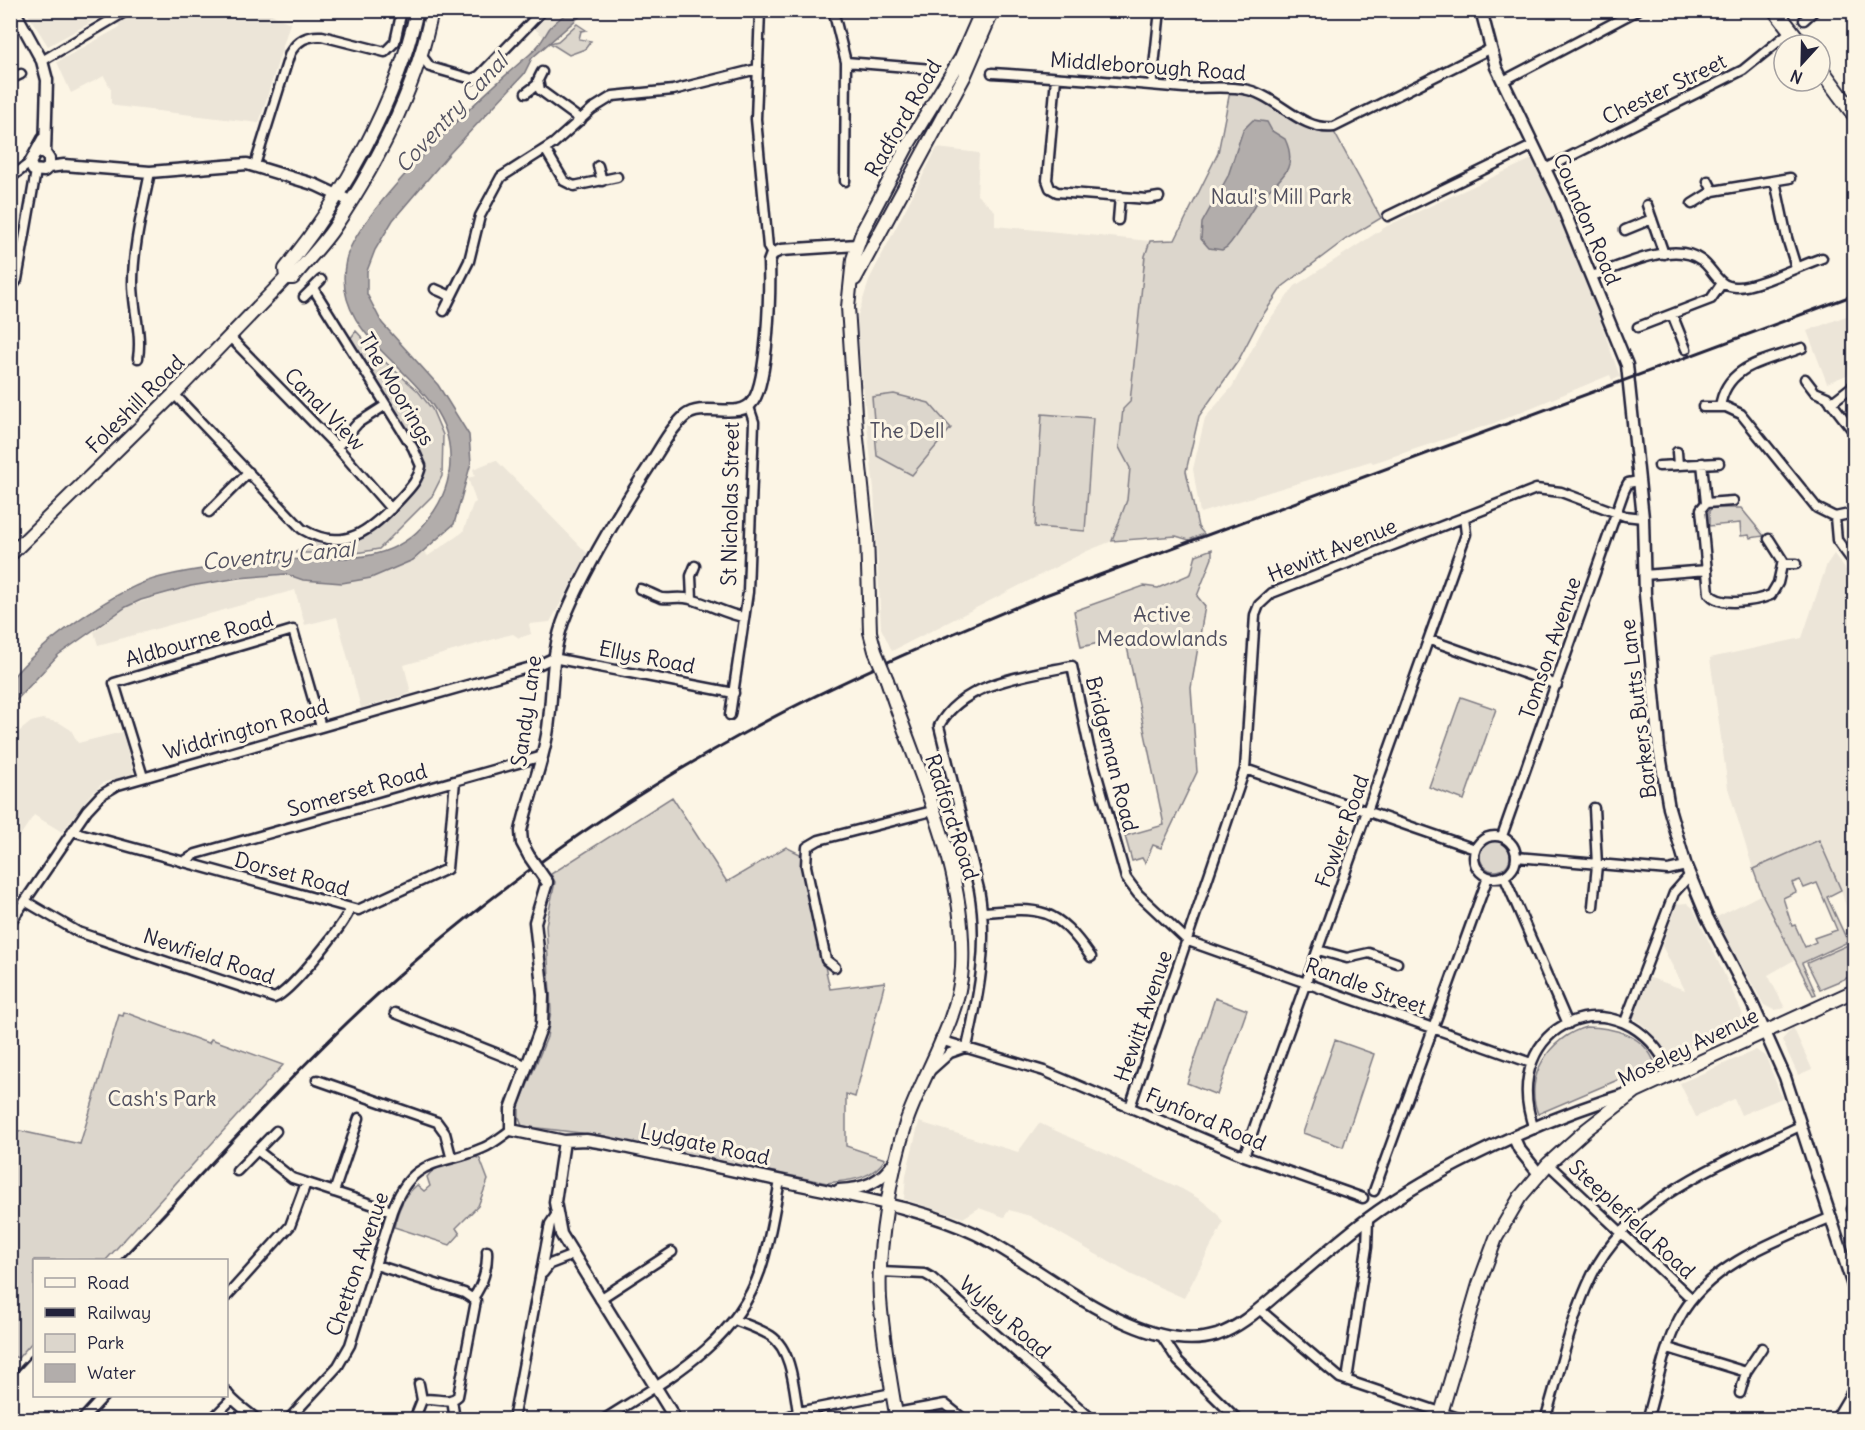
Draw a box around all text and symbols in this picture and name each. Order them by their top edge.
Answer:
north arrow [1772,33,1832,93]
water label: Coventry Canal [389,45,515,178]
street label: Middleborough Road [1049,46,1247,86]
street label: Chester Street [1598,47,1730,131]
street label: Radford Road [859,55,947,181]
text: N [1788,66,1805,88]
street label: Coundon Road [1547,149,1627,289]
park label: Naul's Mill Park [1210,183,1352,210]
street label: The Moorings [353,328,441,450]
street label: Foleshill Road [80,349,190,459]
street label: Canal View [279,362,371,456]
park label: The Dell [869,417,945,444]
street label: St Nicholas Street [715,422,745,586]
street label: Hewitt Avenue [1263,512,1401,588]
water label: Coventry Canal [201,534,358,576]
street label: Tomson Avenue [1513,573,1587,723]
park label: Active Meadowlands [1096,601,1228,652]
street label: Aldbourne Road [122,605,276,673]
street label: Barkers Butts Lane [1614,618,1662,800]
street label: Ellys Road [597,634,697,680]
street label: Sandy Lane [505,654,547,768]
street label: Bridgeman Road [1080,673,1144,835]
street label: Widdrington Road [160,692,332,766]
street label: Radford Road [919,751,985,883]
street label: Somerset Road [284,757,430,823]
street label: Fowler Road [1309,771,1375,891]
street label: Dorset Road [232,846,352,902]
street label: Newfield Road [140,922,278,990]
street label: Hewitt Avenue [1108,947,1178,1085]
street label: Randle Street [1302,952,1430,1020]
street label: Moseley Avenue [1613,1001,1763,1093]
street label: Fynford Road [1142,1081,1270,1157]
park label: Cash's Park [108,1085,216,1112]
street label: Lydgate Road [638,1117,772,1171]
street label: Steeplefield Road [1563,1154,1701,1284]
street label: Chetton Avenue [320,1188,394,1340]
legend [33,1259,228,1397]
street label: Wyley Road [954,1270,1056,1364]
text: Road [87,1271,130,1294]
text: Railway [87,1301,151,1324]
text: Park [87,1331,124,1354]
text: Water [87,1361,137,1384]

